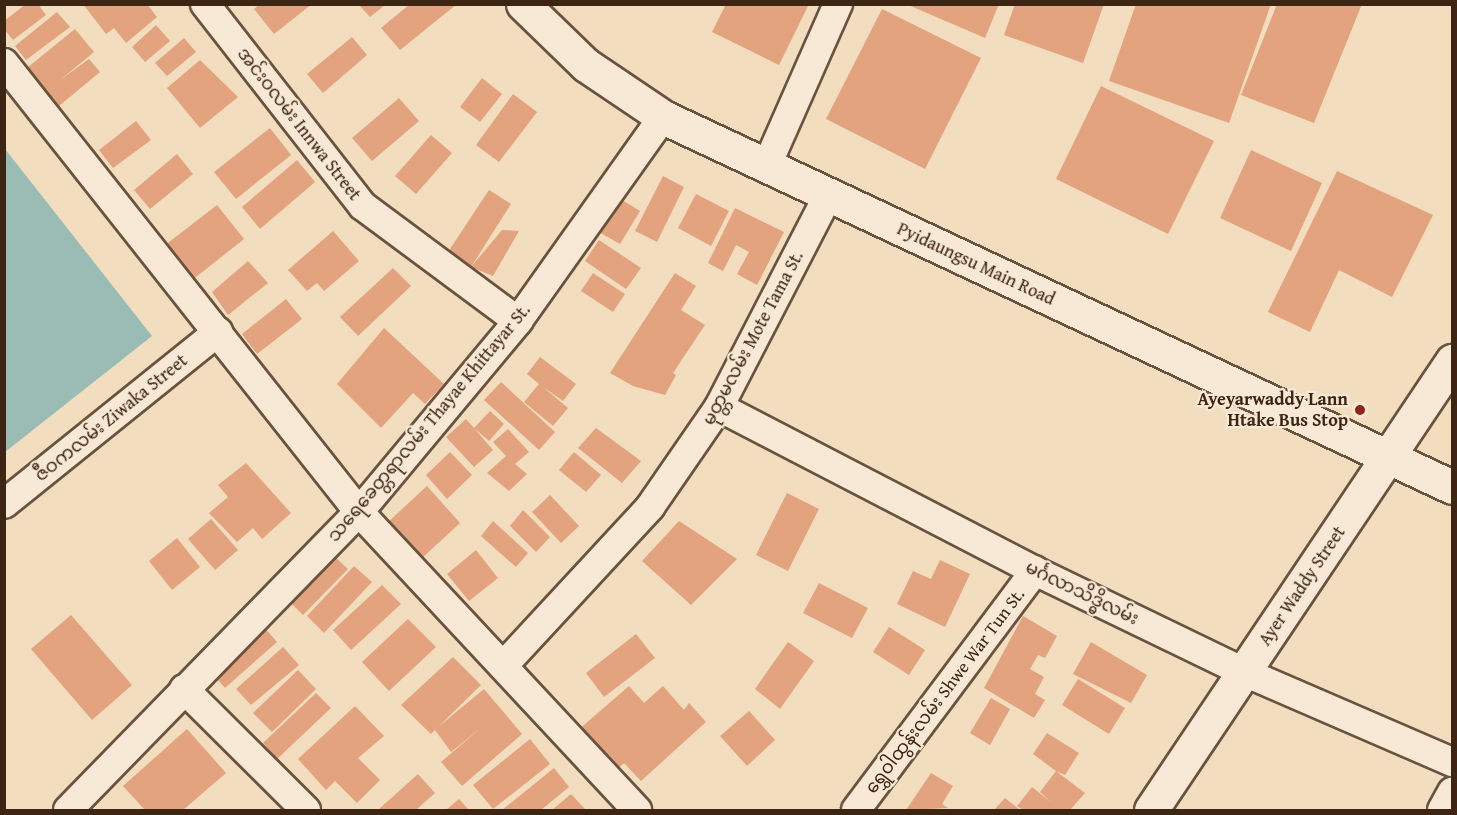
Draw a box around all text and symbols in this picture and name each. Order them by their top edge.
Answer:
street label: အင်းဝလမ်း Innwa Street [233,43,365,205]
street label: Pyidaungsu Main Road [894,218,1058,310]
street label: မုတ္တမလမ်း Mote Tama St. [698,247,808,429]
street label: သရေခေတ္တရာလမ်း Thayae Khittayar St. [323,300,535,546]
street label: ဇီဝကလမ်း Ziwaka Street [30,350,192,486]
place label: Ayeyarwaddy Lann Htake Bus Stop [1198,389,1348,432]
marker: Ayeyarwaddy Lann Htake Bus Stop [1353,403,1367,417]
street label: Ayer Waddy Street [1254,522,1350,650]
street label: မင်္ဂလာသိဒ္ဓိလမ်း [1022,556,1142,630]
street label: ရွှေဝါထွန်းလမ်း Shwe War Tun St. [861,584,1029,798]

